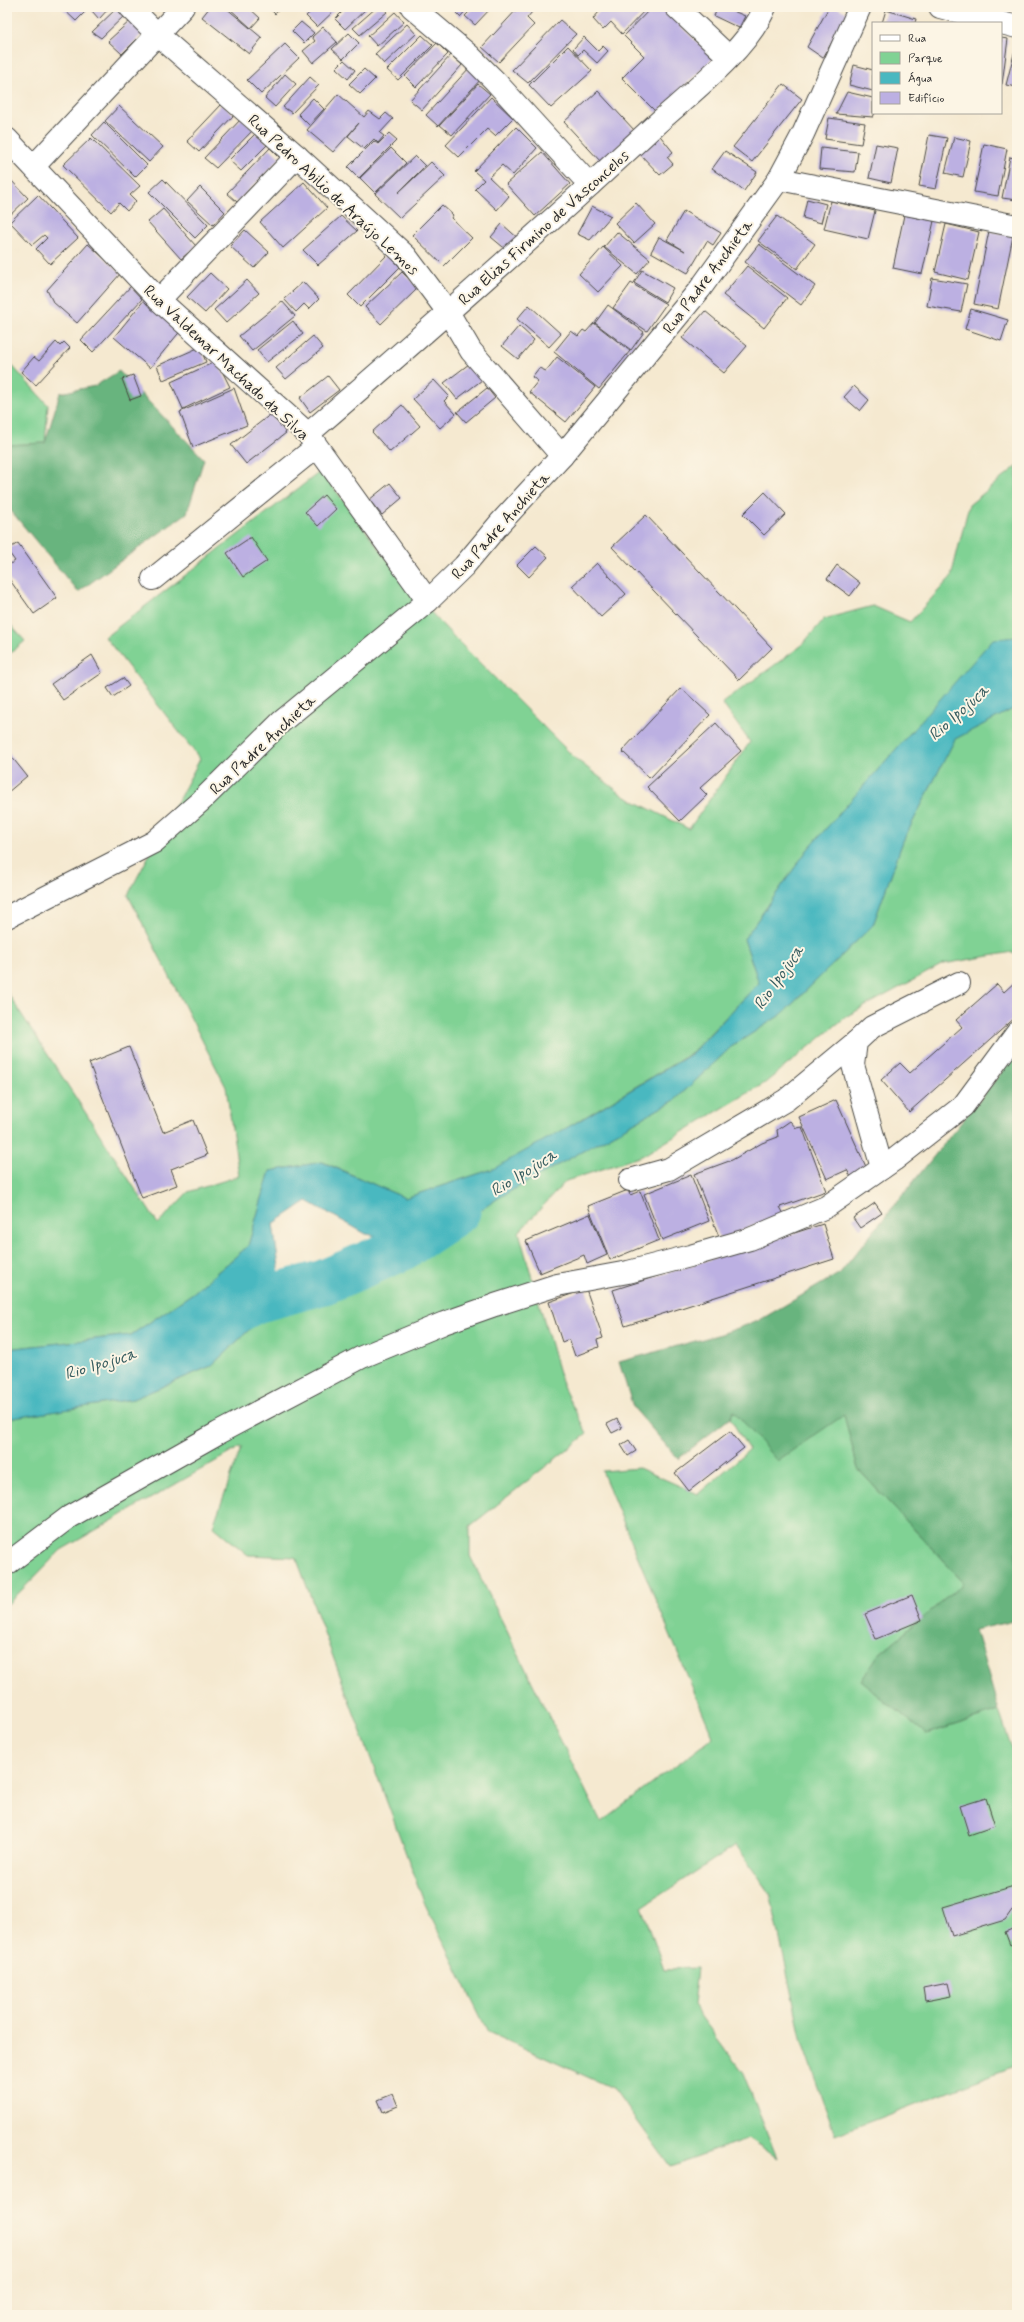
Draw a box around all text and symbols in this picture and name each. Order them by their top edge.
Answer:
legend [872,22,1002,114]
text: Rua [908,31,926,47]
text: Parque [908,51,943,67]
text: Água [908,71,932,87]
text: Edifício [908,91,944,107]
street label: Rua Pedro Abilio de Araújo Lemos [243,110,423,280]
street label: Rua Elias Firmino de Vasconcelos [454,146,634,310]
street label: Rua Padre Anchieta [658,215,758,338]
street label: Rua Valdemar Machado da Silva [139,281,313,446]
street label: Rua Padre Anchieta [447,467,555,584]
water label: Rio Ipojuca [924,679,994,746]
street label: Rua Padre Anchieta [205,690,321,800]
water label: Rio Ipojuca [749,940,809,1014]
water label: Rio Ipojuca [486,1144,561,1202]
water label: Rio Ipojuca [62,1342,140,1385]

